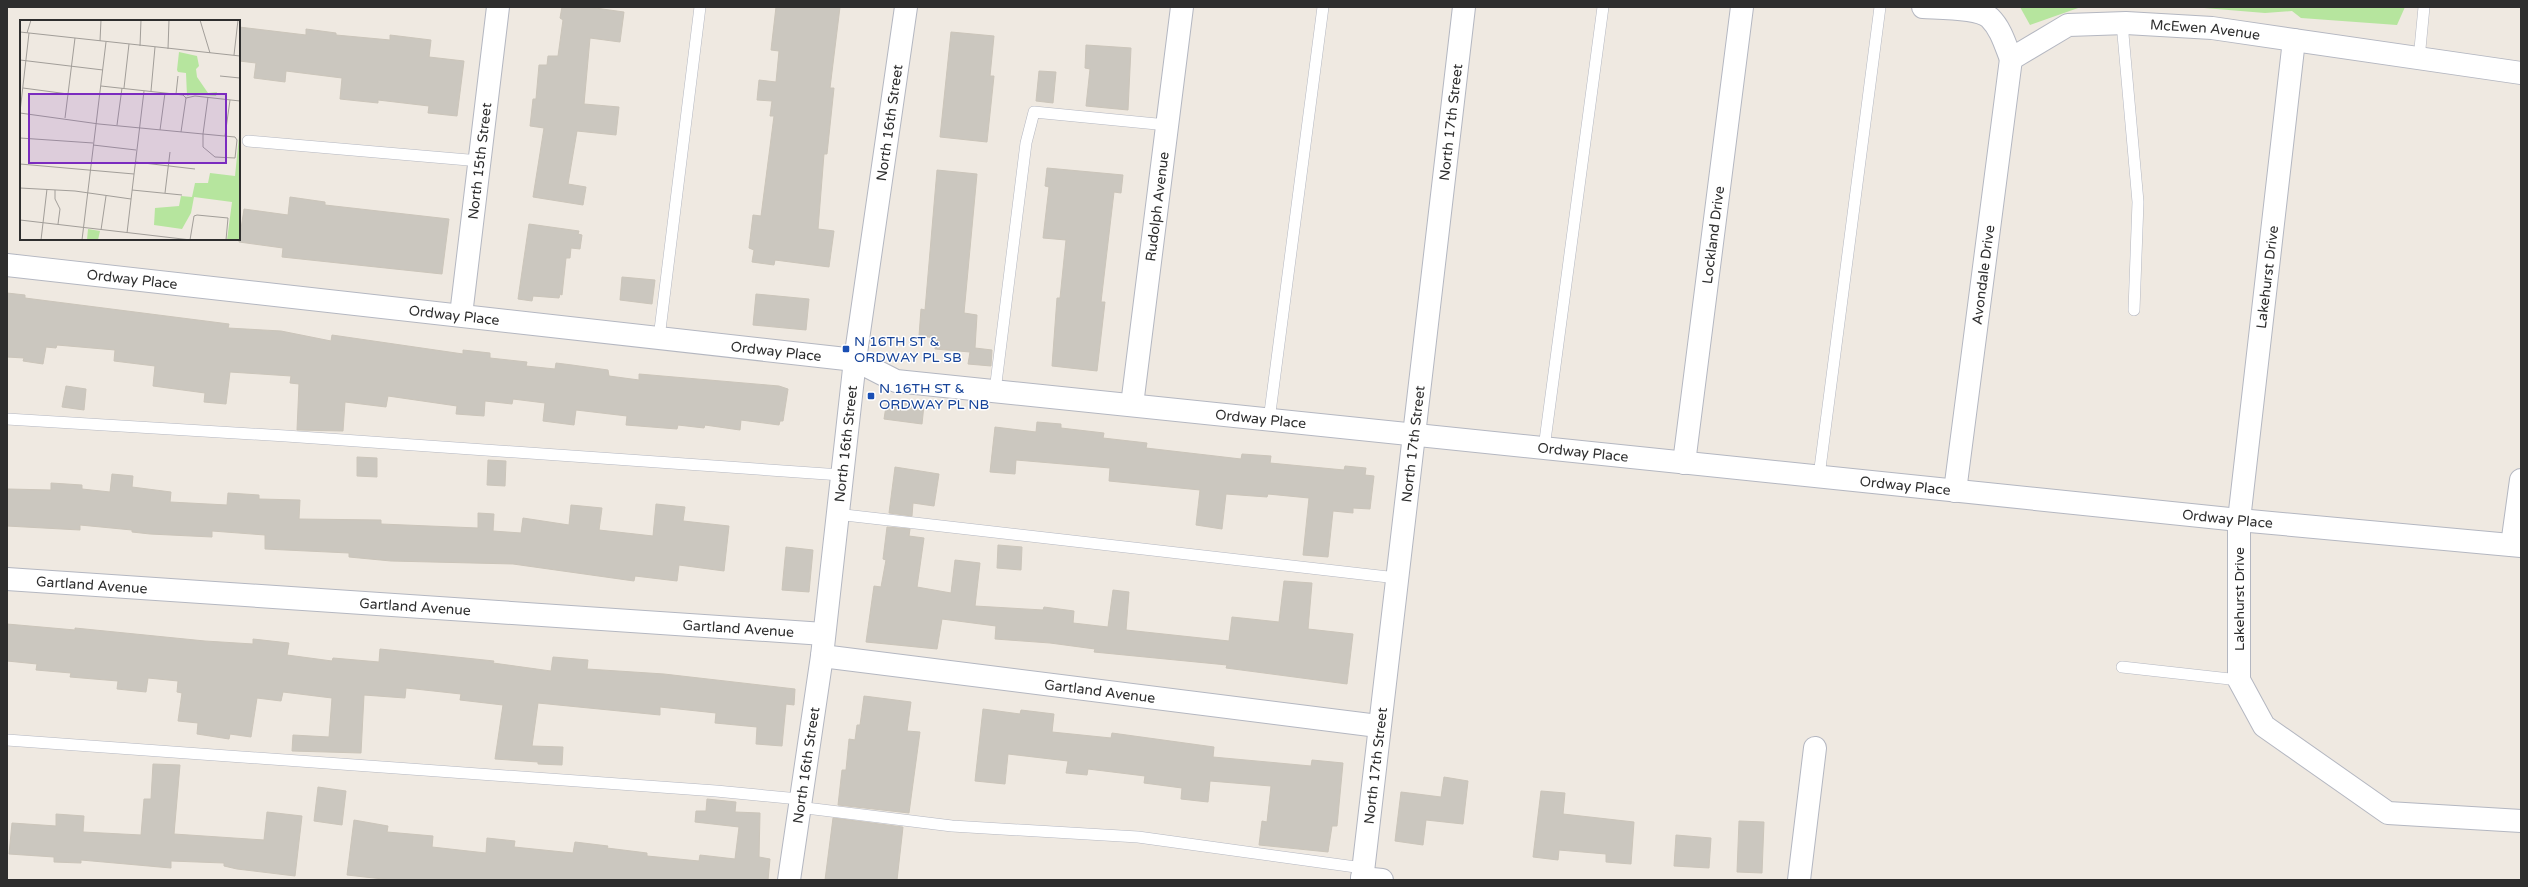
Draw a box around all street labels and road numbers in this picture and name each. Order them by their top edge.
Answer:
street label: McEwen Avenue [2149,16,2261,44]
street label: North 17th Street [1436,62,1466,182]
street label: North 16th Street [873,63,907,182]
street label: North 15th Street [465,101,496,221]
street label: Rudolph Avenue [1142,151,1173,263]
street label: Lockland Drive [1699,185,1728,285]
street label: Avondale Drive [1969,224,1998,326]
street label: Lakehurst Drive [2253,224,2282,330]
street label: Ordway Place [86,266,179,293]
street label: Ordway Place [408,302,500,329]
street label: Ordway Place [730,338,822,365]
street label: North 16th Street [831,384,861,503]
street label: North 17th Street [1398,384,1429,503]
street label: Ordway Place [1214,406,1307,432]
street label: Ordway Place [1537,439,1629,466]
street label: Ordway Place [1859,473,1951,499]
street label: Ordway Place [2181,506,2274,532]
street label: Lakehurst Drive [2231,547,2248,651]
street label: Gartland Avenue [35,573,148,597]
street label: Gartland Avenue [359,595,471,619]
street label: Gartland Avenue [682,616,795,641]
street label: Gartland Avenue [1043,676,1156,707]
street label: North 16th Street [789,705,823,825]
street label: North 17th Street [1361,706,1391,825]

